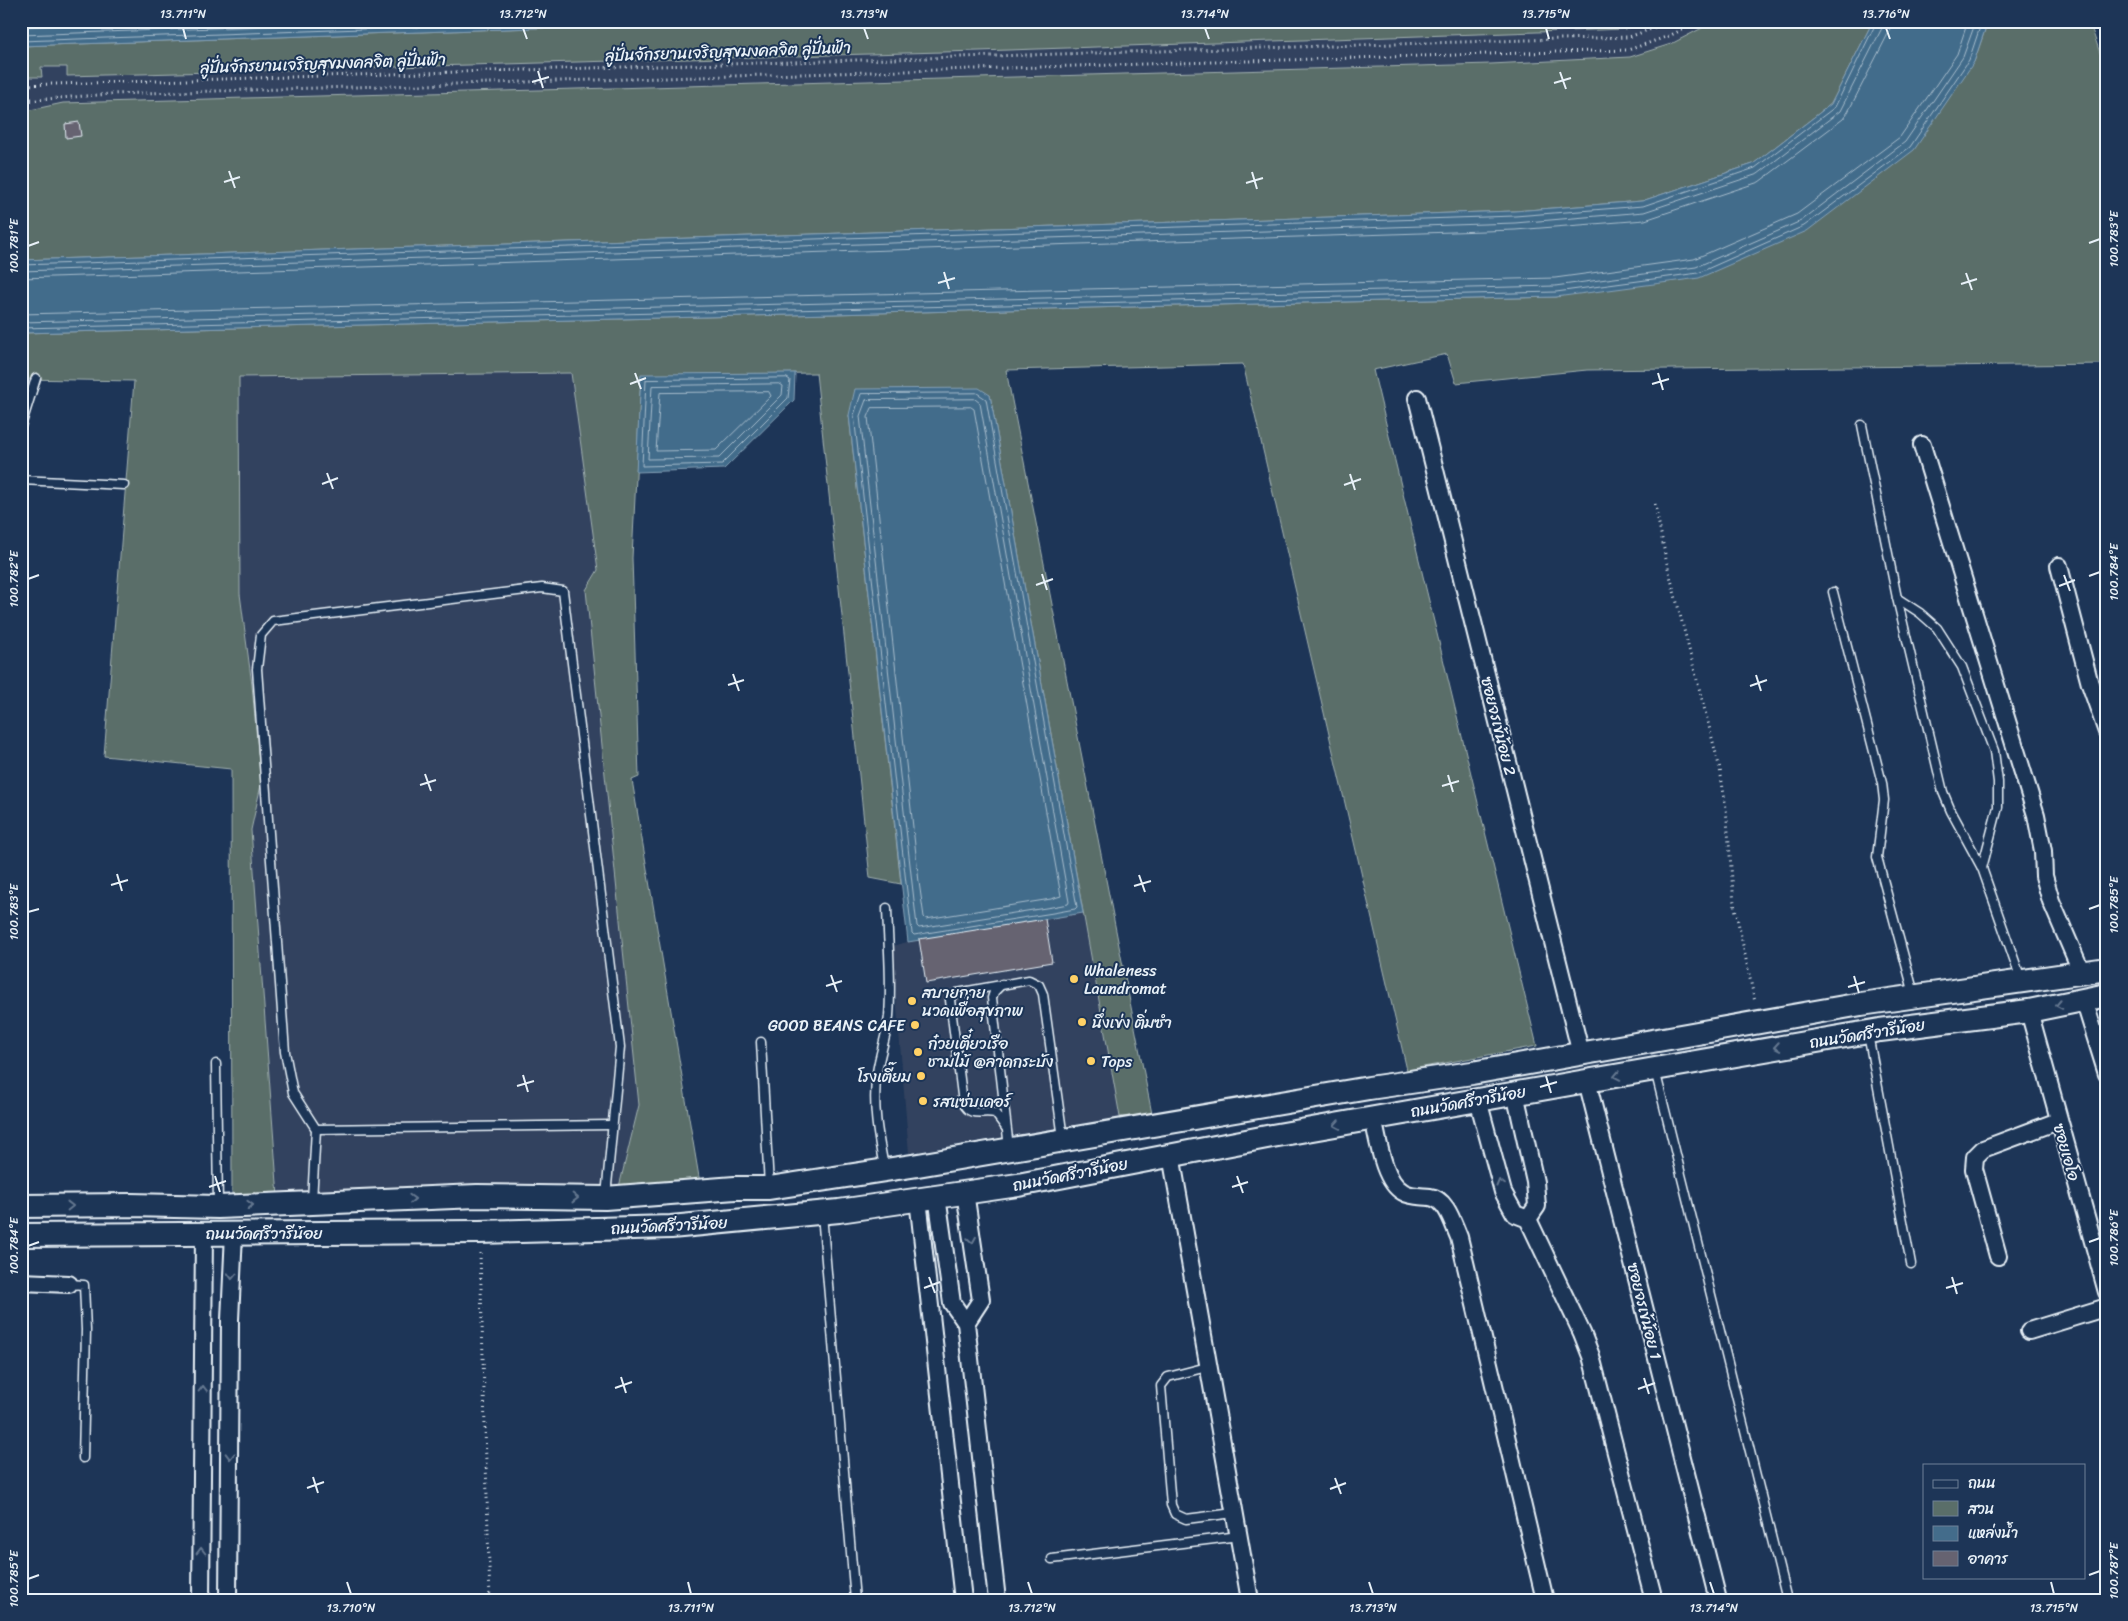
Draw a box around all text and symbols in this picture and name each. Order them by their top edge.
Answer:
text: 13.711°N [160,3,207,25]
text: 13.712°N [499,3,548,25]
text: 13.713°N [840,3,888,25]
text: 13.714°N [1181,3,1230,25]
text: 13.715°N [1522,3,1571,25]
text: 13.716°N [1862,3,1910,25]
street label: ลู่ปั่นจักรยานเจริญสุขมงคลจิต ลู่ปั่นฟ้า [604,33,852,70]
street label: ลู่ปั่นจักรยานเจริญสุขมงคลจิต ลู่ปั่นฟ้า [199,45,447,82]
text: 100.783°E [2103,209,2125,267]
text: 100.781°E [3,217,25,273]
text: 100.784°E [2103,542,2125,601]
text: 100.782°E [3,549,25,607]
street label: ซอยจรเข้น้อย 2 [1472,674,1525,779]
text: 100.785°E [2103,875,2125,934]
text: 100.783°E [3,882,25,940]
place label: Whaleness Laundromat [1084,956,1167,1003]
marker: Whaleness Laundromat [1068,973,1080,985]
place label: สบายกาย นวดเพื่อสุขภาพ [921,978,1024,1025]
marker: สบายกาย นวดเพื่อสุขภาพ [906,995,918,1007]
one-way arrow [2055,999,2063,1009]
place label: นึ่งเข่ง ติ่มซำ [1092,1008,1172,1037]
street label: ถนนวัดศรีวารีน้อย [1807,1010,1928,1057]
place label: GOOD BEANS CAFE [768,1011,906,1040]
marker: นึ่งเข่ง ติ่มซำ [1076,1016,1088,1028]
marker: GOOD BEANS CAFE [909,1019,921,1031]
place label: ก๋วยเตี๋ยวเรือ ชามไม้ @ลาดกระบัง [928,1028,1054,1076]
one-way arrow [1773,1042,1782,1052]
marker: ก๋วยเตี๋ยวเรือ ชามไม้ @ลาดกระบัง [912,1046,924,1058]
place label: Tops [1101,1047,1133,1076]
marker: Tops [1085,1055,1097,1067]
place label: โรงเตี๊ยม [857,1062,911,1091]
marker: โรงเตี๊ยม [915,1070,927,1082]
one-way arrow [1613,1070,1622,1080]
street label: ถนนวัดศรีวารีน้อย [1408,1077,1529,1126]
place label: รสแซ่บเดอร์ [933,1087,1014,1116]
marker: รสแซ่บเดอร์ [917,1095,929,1107]
one-way arrow [1332,1119,1341,1129]
street label: ซอยเอโอ [2045,1120,2089,1185]
street label: ถนนวัดศรีวารีน้อย [1010,1149,1131,1200]
one-way arrow [1495,1179,1506,1188]
one-way arrow [409,1193,417,1204]
one-way arrow [571,1193,579,1203]
one-way arrow [246,1199,254,1210]
one-way arrow [66,1200,74,1211]
street label: ถนนวัดศรีวารีน้อย [610,1208,729,1243]
text: 100.786°E [2103,1208,2125,1266]
text: 100.784°E [3,1216,25,1275]
street label: ถนนวัดศรีวารีน้อย [206,1219,323,1248]
one-way arrow [967,1236,977,1245]
street label: ซอยจรเข้น้อย 1 [1619,1260,1671,1363]
one-way arrow [227,1273,237,1281]
one-way arrow [198,1384,208,1392]
one-way arrow [225,1452,235,1460]
legend [1923,1464,2086,1578]
text: ถนน [1968,1470,1996,1496]
text: สวน [1967,1496,1994,1522]
text: แหล่งน้ำ [1968,1520,2018,1546]
text: 100.787°E [2103,1541,2125,1599]
text: อาคาร [1967,1546,2009,1572]
one-way arrow [196,1547,207,1555]
text: 100.785°E [3,1549,25,1608]
text: 13.710°N [327,1597,376,1619]
text: 13.711°N [668,1597,715,1619]
text: 13.712°N [1008,1597,1057,1619]
text: 13.713°N [1349,1597,1397,1619]
text: 13.714°N [1690,1597,1739,1619]
text: 13.715°N [2030,1597,2079,1619]

